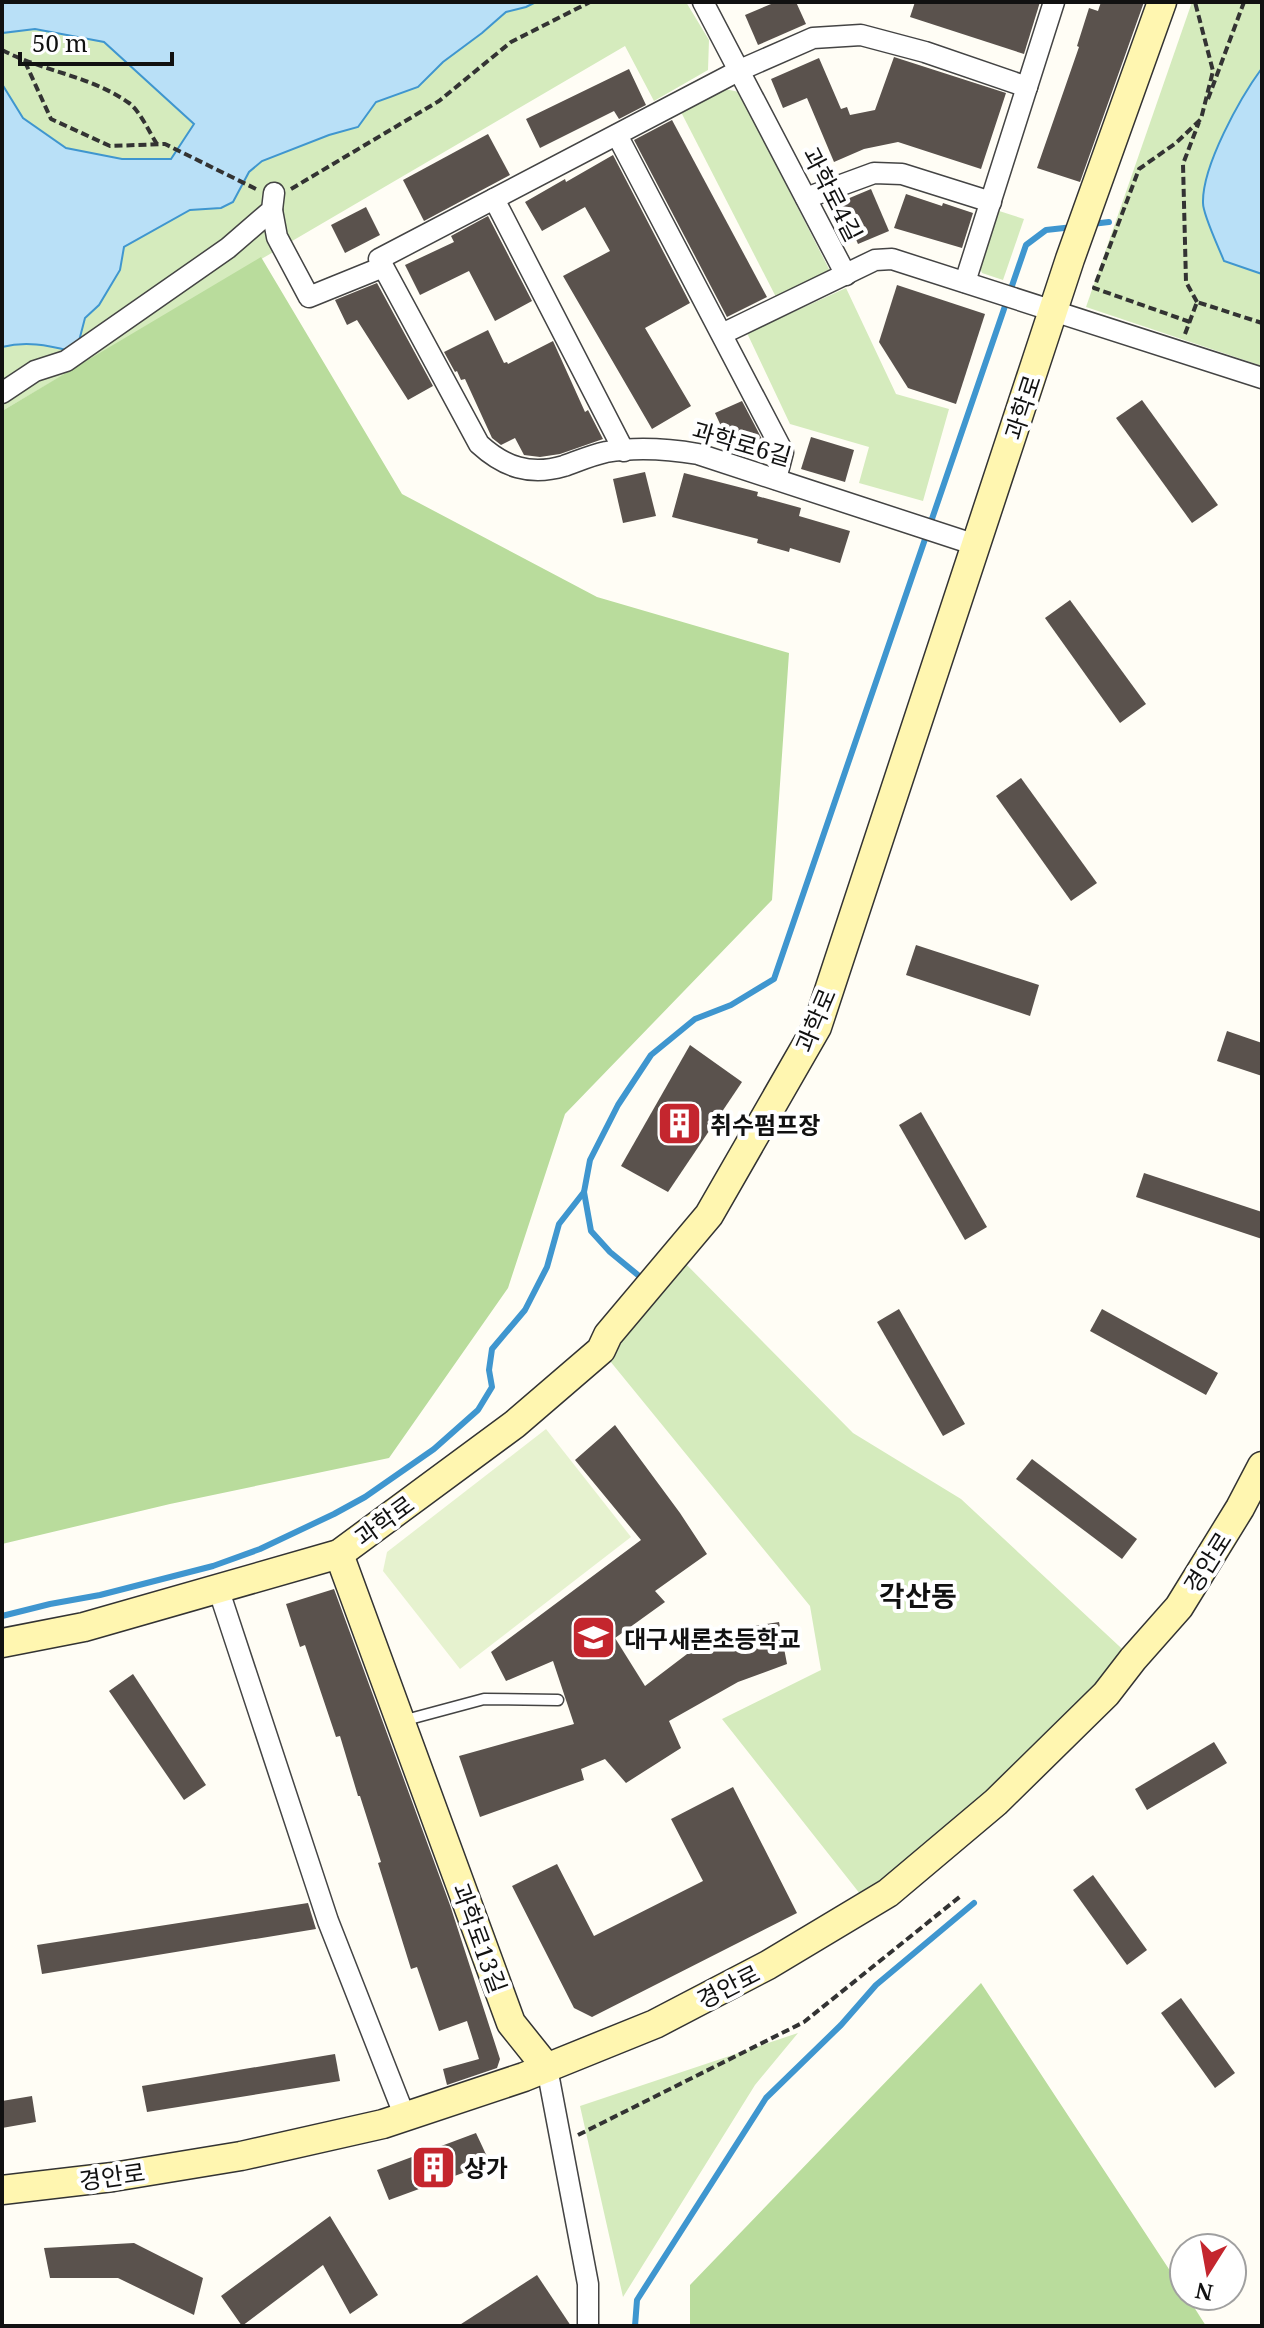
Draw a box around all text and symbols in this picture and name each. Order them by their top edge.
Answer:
scale bar [20,16,172,66]
text: 50 m [32,26,88,59]
street label: 과학로4길 [795,141,871,247]
street label: 과학로 [996,370,1048,444]
street label: 과학로6길 [689,413,795,473]
street label: 과학로 [787,983,843,1057]
building icon: 취수펌프장 [655,1100,703,1148]
place label: 취수펌프장 [710,1108,820,1141]
street label: 과학로 [348,1487,420,1553]
street label: 경안로 [1175,1525,1239,1599]
district label: 각산동 [879,1576,957,1614]
school or university icon: 대구새론초등학교 [569,1614,617,1662]
place label: 대구새론초등학교 [624,1622,801,1655]
street label: 과학로13길 [445,1878,515,1998]
street label: 경안로 [691,1956,765,2016]
building icon: 상가 [409,2143,457,2191]
place label: 상가 [464,2151,508,2184]
street label: 경안로 [77,2155,147,2197]
north arrow [1168,2232,1248,2312]
text: N [1193,2276,1215,2309]

